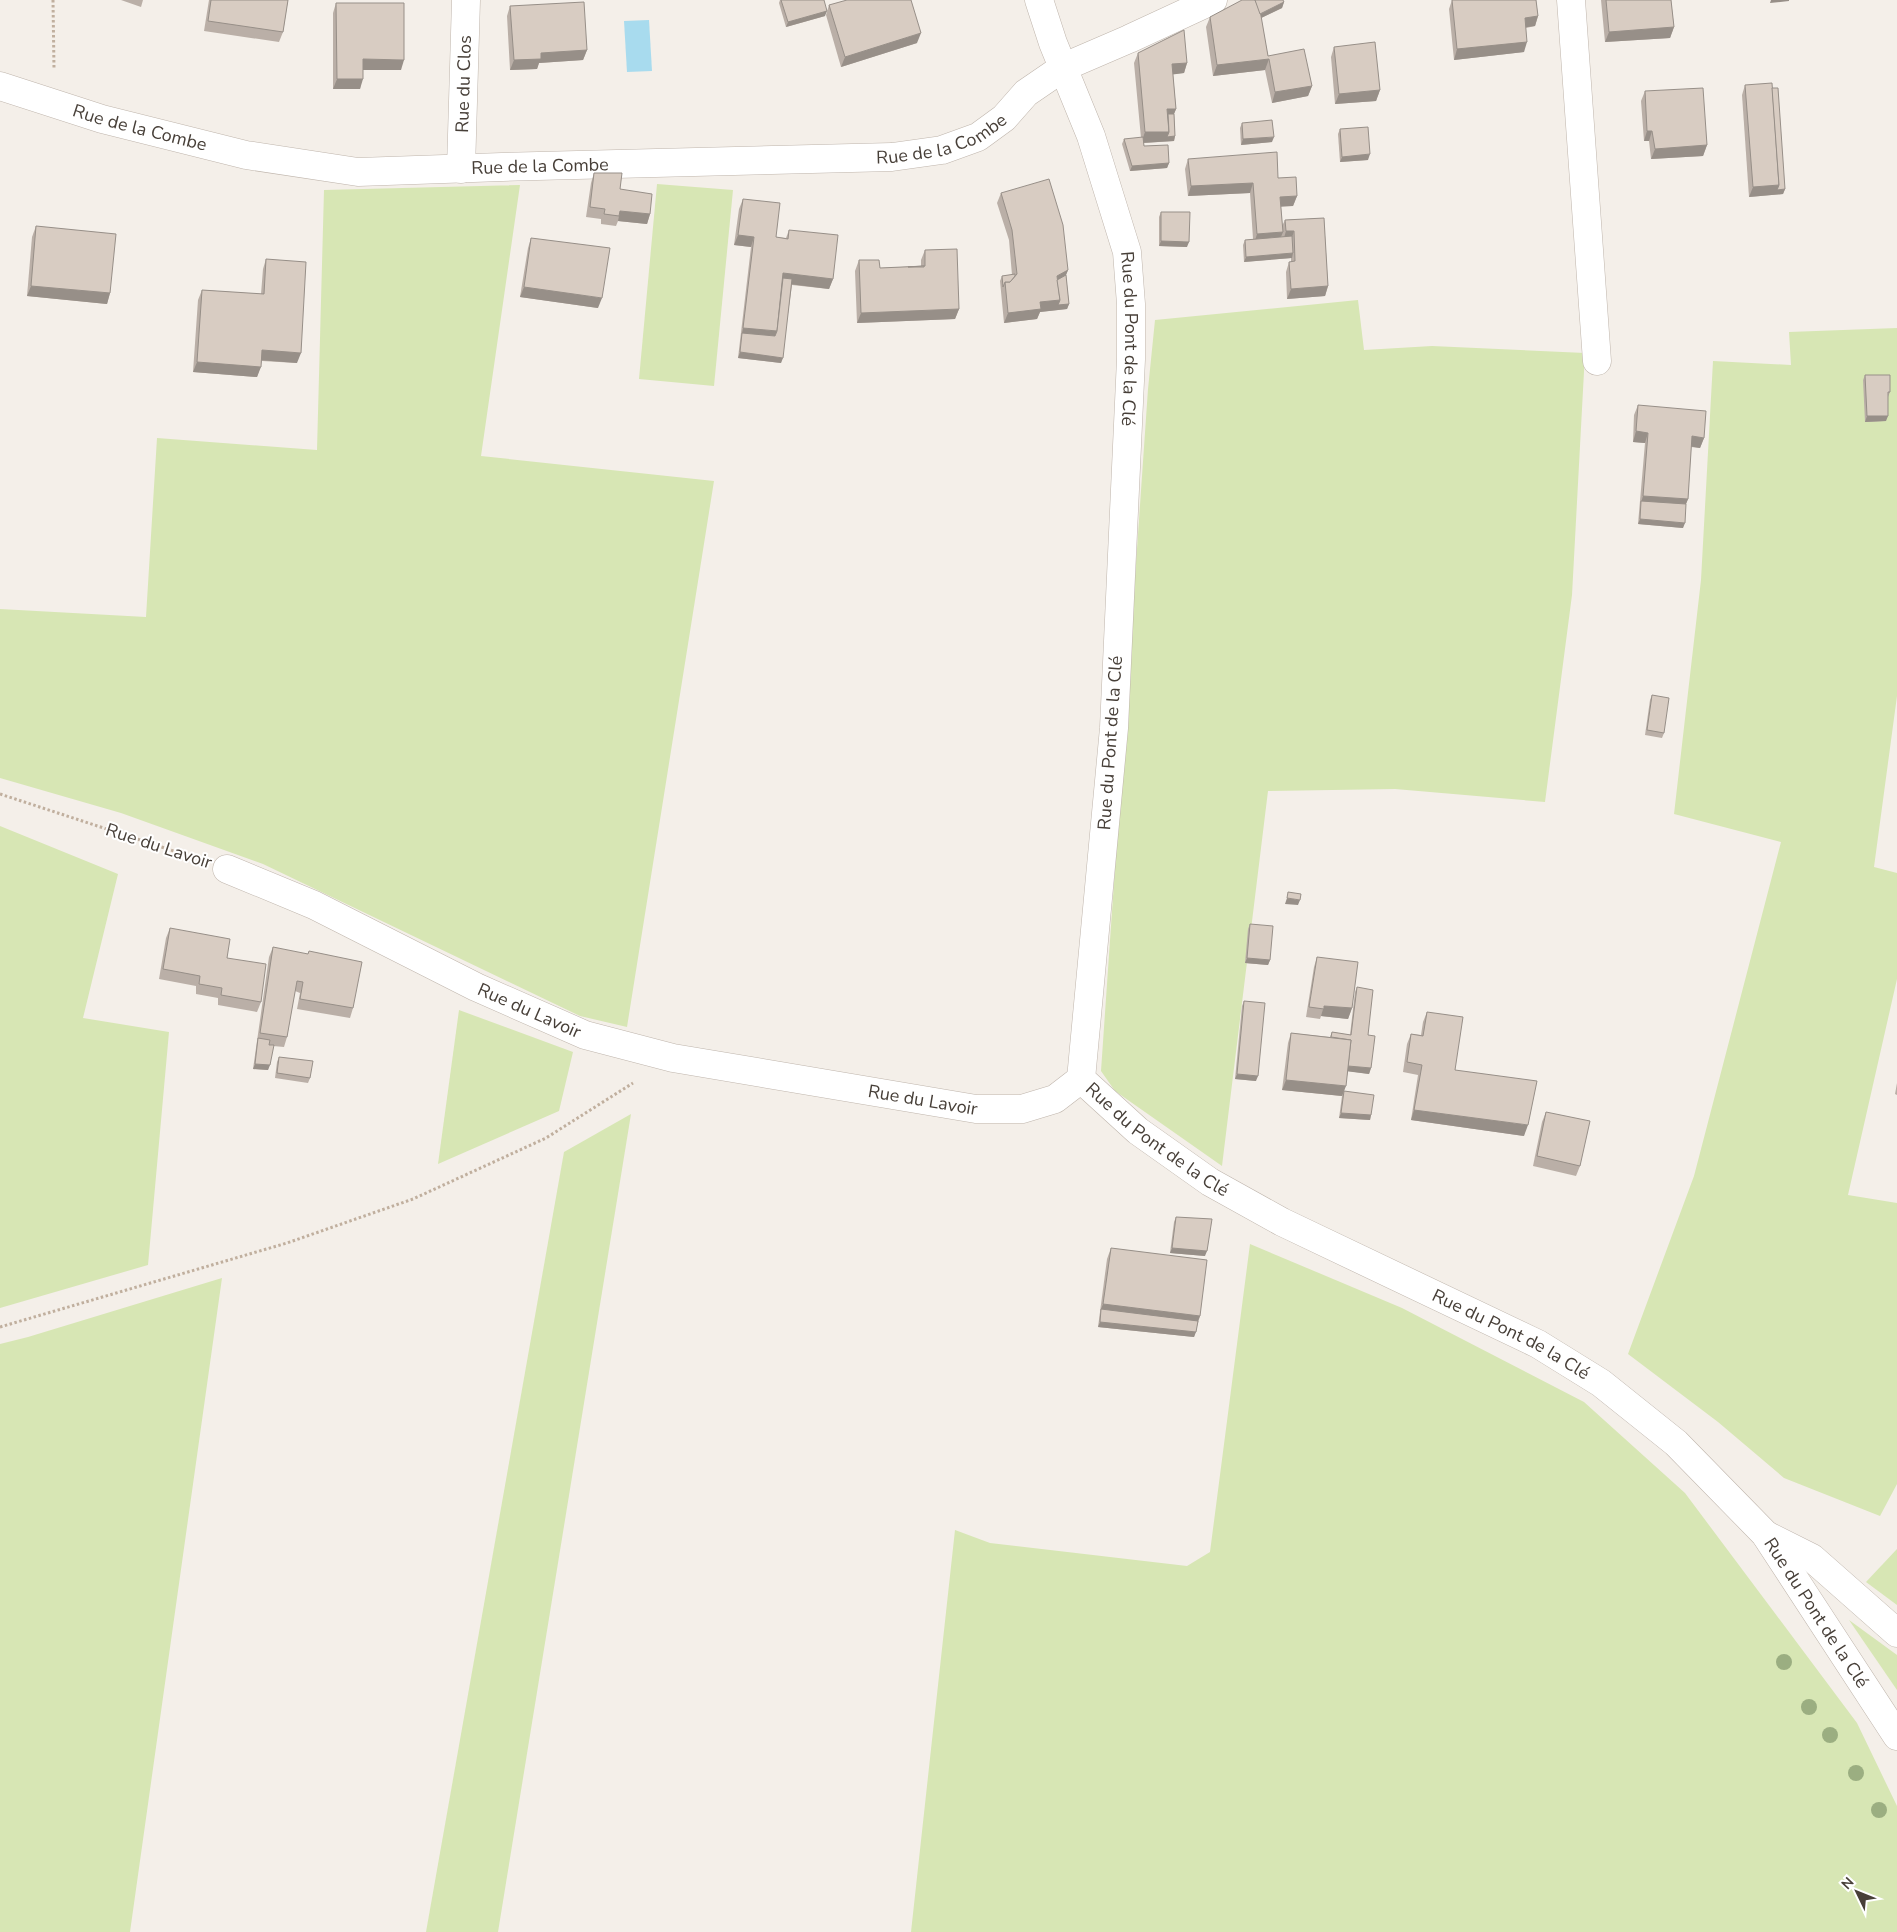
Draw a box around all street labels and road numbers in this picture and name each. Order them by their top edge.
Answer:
street label: Rue du Clos [450,35,477,133]
street label: Rue de la Combe [70,98,209,157]
street label: Rue de la Combe [876,108,1012,169]
street label: Rue de la Combe [471,152,609,180]
street label: Rue du Pont de la Clé [1115,250,1143,427]
street label: Rue du Pont de la Clé [1092,655,1128,831]
street label: Rue du Lavoir [103,818,216,875]
street label: Rue du Lavoir [474,977,585,1044]
street label: Rue du Pont de la Clé [1080,1077,1233,1202]
street label: Rue du Lavoir [866,1079,980,1121]
street label: Rue du Pont de la Clé [1428,1283,1594,1385]
street label: Rue du Pont de la Clé [1759,1533,1874,1693]

